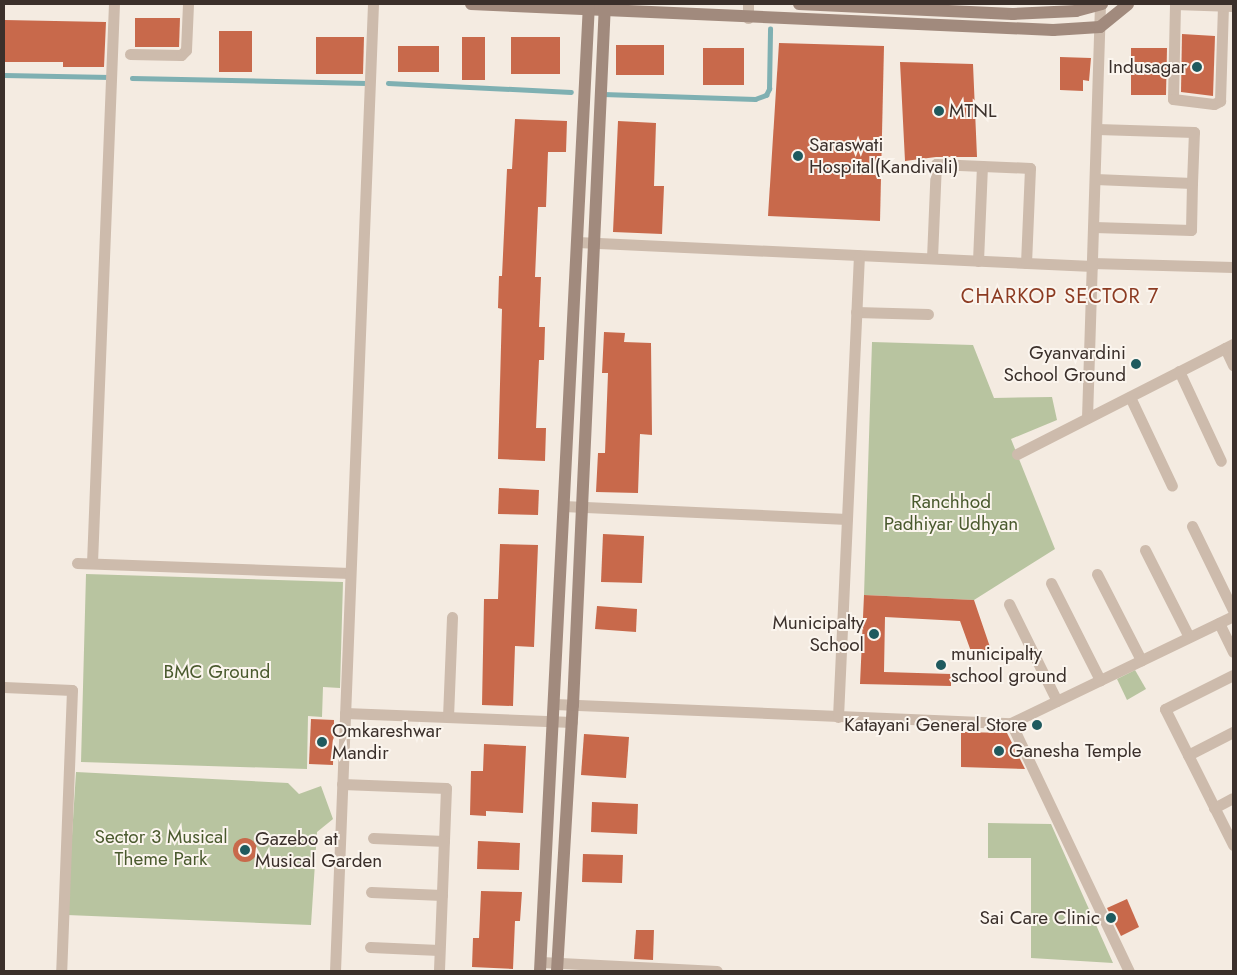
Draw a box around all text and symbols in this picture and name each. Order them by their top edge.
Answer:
place label: Indusagar [1108,56,1187,78]
marker: Indusagar [1191,61,1203,73]
place label: MTNL [949,100,996,122]
marker: MTNL [933,105,945,117]
place label: Saraswati Hospital(Kandivali) [809,134,959,178]
marker: Saraswati Hospital(Kandivali) [791,149,805,163]
district label: CHARKOP SECTOR 7 [959,284,1161,308]
place label: Gyanvardini School Ground [1004,342,1126,386]
marker: Gyanvardini School Ground [1130,358,1142,370]
park label: Ranchhod Padhiyar Udhyan [884,491,1018,535]
place label: Municipalty School [772,612,864,656]
marker: Municipalty School [868,628,880,640]
place label: municipalty school ground [951,643,1067,687]
marker: municipalty school ground [935,659,947,671]
park label: BMC Ground [164,661,270,683]
place label: Katayani General Store [844,714,1027,736]
marker: Katayani General Store [1031,719,1043,731]
place label: Omkareshwar Mandir [332,720,441,764]
marker: Omkareshwar Mandir [316,736,328,748]
place label: Ganesha Temple [1009,740,1142,762]
marker: Ganesha Temple [993,745,1005,757]
park label: Sector 3 Musical Theme Park [94,826,228,870]
place label: Gazebo at Musical Garden [255,828,382,872]
marker: Gazebo at Musical Garden [239,844,251,856]
place label: Sai Care Clinic [980,907,1100,929]
marker: Sai Care Clinic [1104,911,1118,925]

